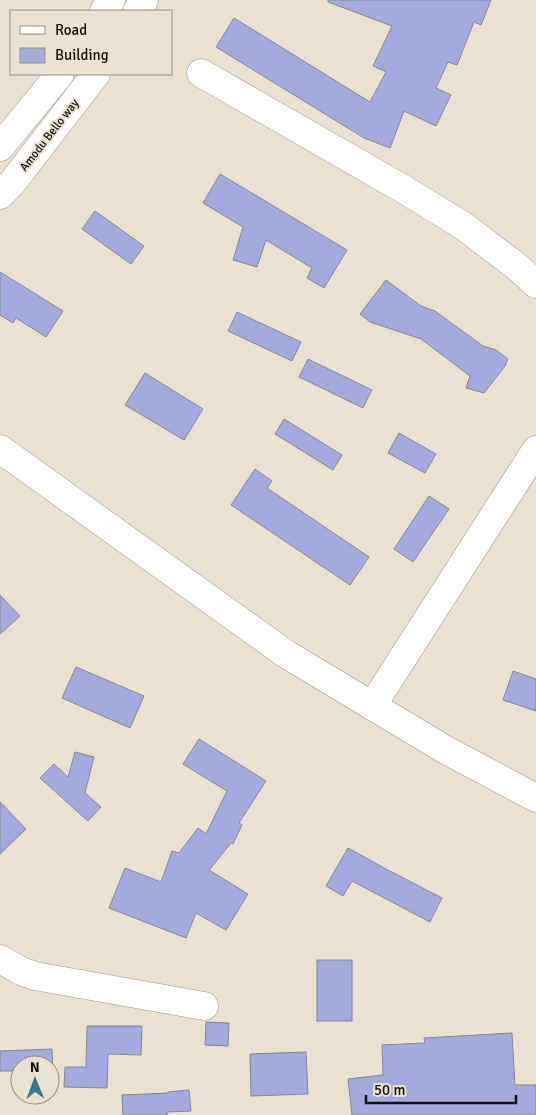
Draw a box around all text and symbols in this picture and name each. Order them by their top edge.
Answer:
legend [10,10,172,75]
text: Road [55,21,87,39]
text: Building [55,46,109,64]
street label: Amodu Bello way [16,96,83,174]
north arrow [10,1055,60,1105]
text: N [30,1059,40,1076]
scale bar [366,1072,516,1104]
text: 50 m [374,1081,405,1099]

